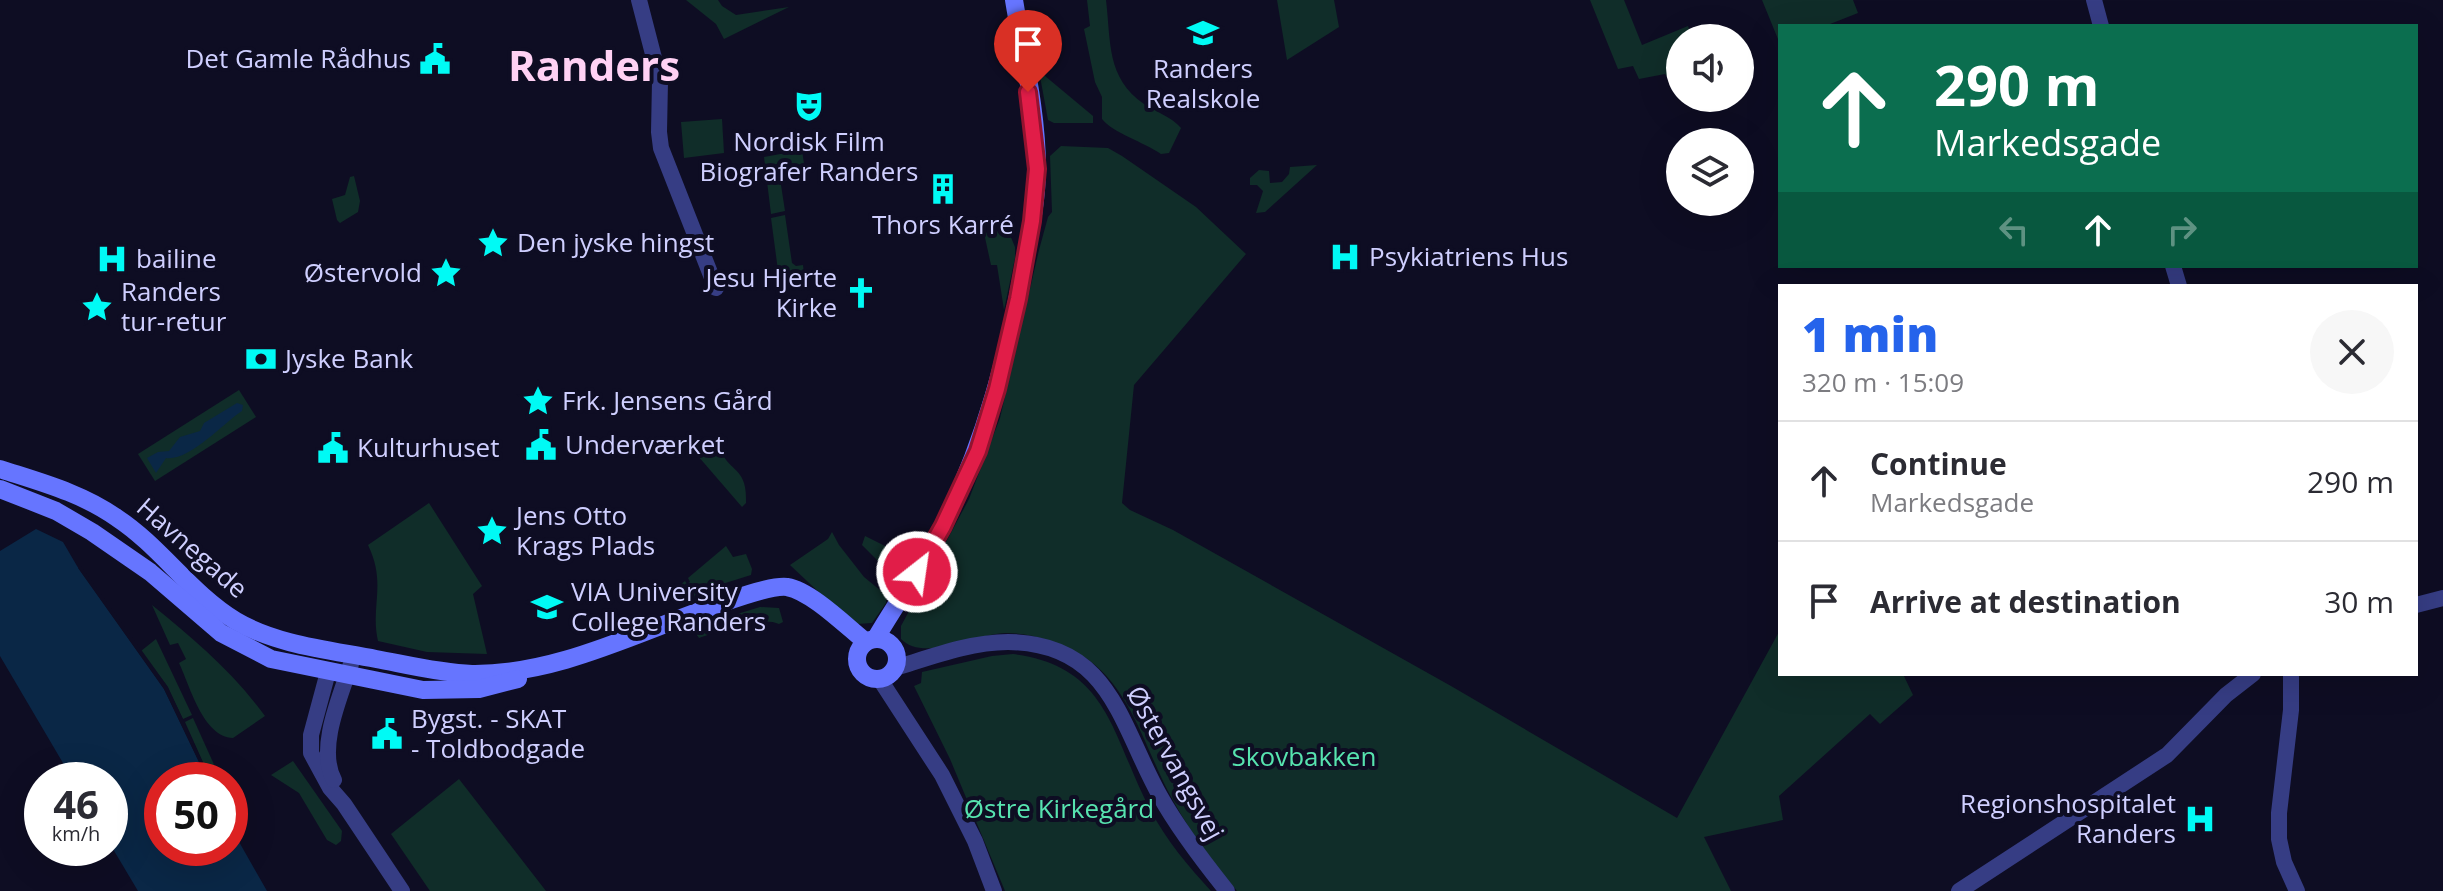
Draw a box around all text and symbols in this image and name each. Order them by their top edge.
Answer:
pin [994,10,1062,92]
school or university icon: Randers Realskole [1186,16,1220,50]
icon: arrive [1006,22,1050,66]
map controls [1666,24,1754,216]
button: sound [1666,24,1754,112]
district label: Randers [508,36,680,93]
place label: Det Gamle Rådhus [185,40,411,76]
public building icon: Det Gamle Rådhus [418,42,452,76]
text: 290 m [1934,46,2100,122]
place label: Randers Realskole [1146,50,1260,116]
icon: ahead [1802,56,1906,160]
theatre icon: Nordisk Film Biografer Randers [792,89,826,123]
text: Markedsgade [1934,118,2161,167]
place label: Nordisk Film Biografer Randers [700,123,918,189]
button: layers [1666,128,1754,216]
building icon: Thors Karré [926,172,960,206]
place label: Thors Karré [872,206,1014,242]
icon: left [1992,208,2036,252]
icon: ahead [2076,208,2120,252]
icon: right [2160,208,2204,252]
place label: Den jyske hingst [517,224,714,260]
place icon: Den jyske hingst [476,226,510,260]
place label: Psykiatriens Hus [1369,238,1568,274]
place label: bailine [136,240,217,276]
hospital icon: Psykiatriens Hus [1328,240,1362,274]
hospital icon: bailine [95,242,129,276]
place label: Østervold [304,254,422,290]
place icon: Østervold [429,256,463,290]
place label: Jesu Hjerte Kirke [703,259,837,325]
place label: Randers tur-retur [121,273,227,339]
church icon: Jesu Hjerte Kirke [844,276,878,310]
place icon: Randers tur-retur [80,290,114,324]
text: 1 min [1802,301,1938,366]
button: close [2310,310,2394,394]
place label: Jyske Bank [282,340,414,376]
bank icon: Jyske Bank [244,342,278,376]
text: 320 m · 15:09 [1802,364,1964,400]
place label: Frk. Jensens Gård [562,382,773,418]
place icon: Frk. Jensens Gård [521,384,555,418]
place label: Underværket [565,426,725,462]
public building icon: Underværket [524,428,558,462]
place label: Kulturhuset [357,429,499,465]
public building icon: Kulturhuset [316,431,350,465]
text: Continue [1870,443,2007,484]
icon: ahead [1802,459,1846,503]
text: 290 m [2307,461,2394,502]
text: Markedsgade [1870,484,2034,520]
street label: Havnegade [129,489,256,606]
place label: Jens Otto Krags Plads [513,497,655,563]
place icon: Jens Otto Krags Plads [475,514,509,548]
position arrow [875,530,959,614]
place label: VIA University College Randers [571,573,766,639]
icon: arrive [1802,579,1846,623]
text: Arrive at destination [1870,581,2181,622]
text: 30 m [2324,581,2394,622]
school or university icon: VIA University College Randers [530,590,564,624]
street label: Østervangsvej [1119,679,1233,846]
place label: Bygst. - SKAT - Toldbodgade [411,700,585,766]
public building icon: Bygst. - SKAT - Toldbodgade [370,717,404,751]
park label: Skovbakken [1232,738,1376,774]
speed limit sign: 50 [144,762,248,866]
text: 46 [53,776,99,831]
place label: Regionshospitalet Randers [1960,785,2176,851]
park label: Østre Kirkegård [964,790,1154,826]
hospital icon: Regionshospitalet Randers [2183,802,2217,836]
text: km/h [52,820,100,847]

